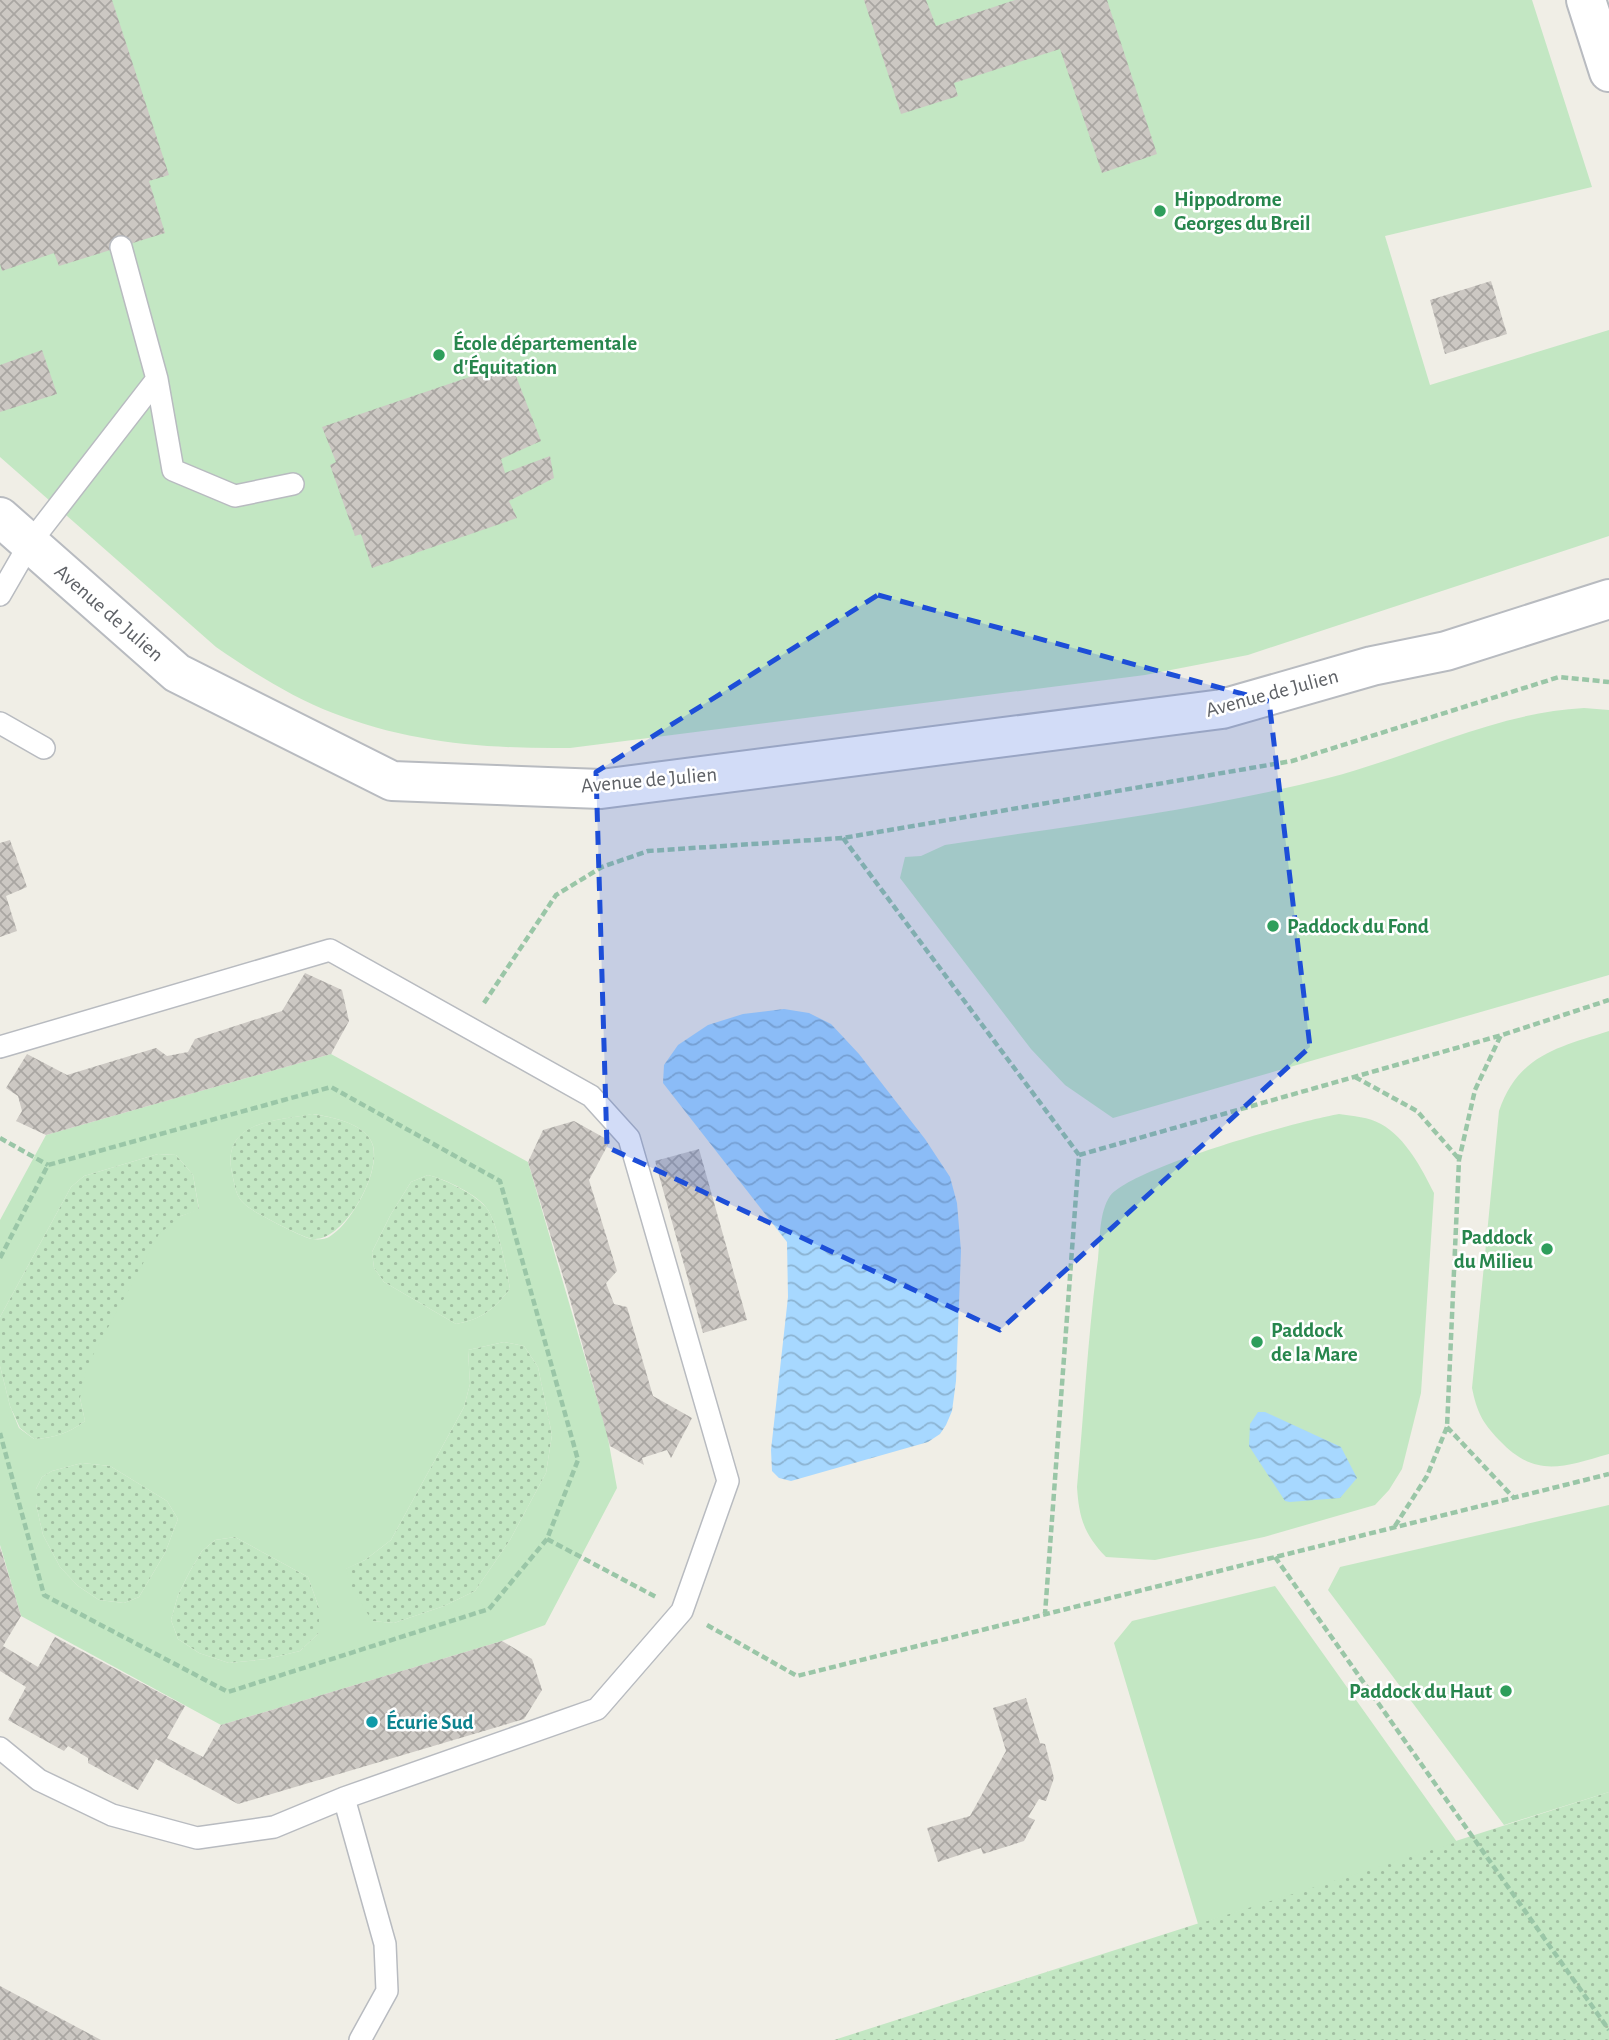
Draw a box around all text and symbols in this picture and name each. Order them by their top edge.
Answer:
place label: Hippodrome Georges du Breil [1174,189,1311,234]
marker: Hippodrome Georges du Breil [1152,203,1168,219]
place label: École départementale d'Équitation [453,330,637,378]
marker: École départementale d'Équitation [431,347,447,363]
street label: Avenue de Julien [51,560,167,666]
street label: Avenue de Julien [1203,665,1341,721]
street label: Avenue de Julien [580,764,718,796]
place label: Paddock du Fond [1287,916,1429,937]
marker: Paddock du Fond [1265,918,1281,934]
place label: Paddock du Milieu [1454,1227,1534,1272]
marker: Paddock du Milieu [1539,1241,1555,1257]
place label: Paddock de la Mare [1271,1320,1358,1365]
marker: Paddock de la Mare [1249,1334,1265,1350]
place label: Paddock du Haut [1349,1681,1492,1702]
marker: Paddock du Haut [1498,1683,1514,1699]
place label: Écurie Sud [386,1709,474,1733]
marker: Écurie Sud [364,1714,380,1730]

